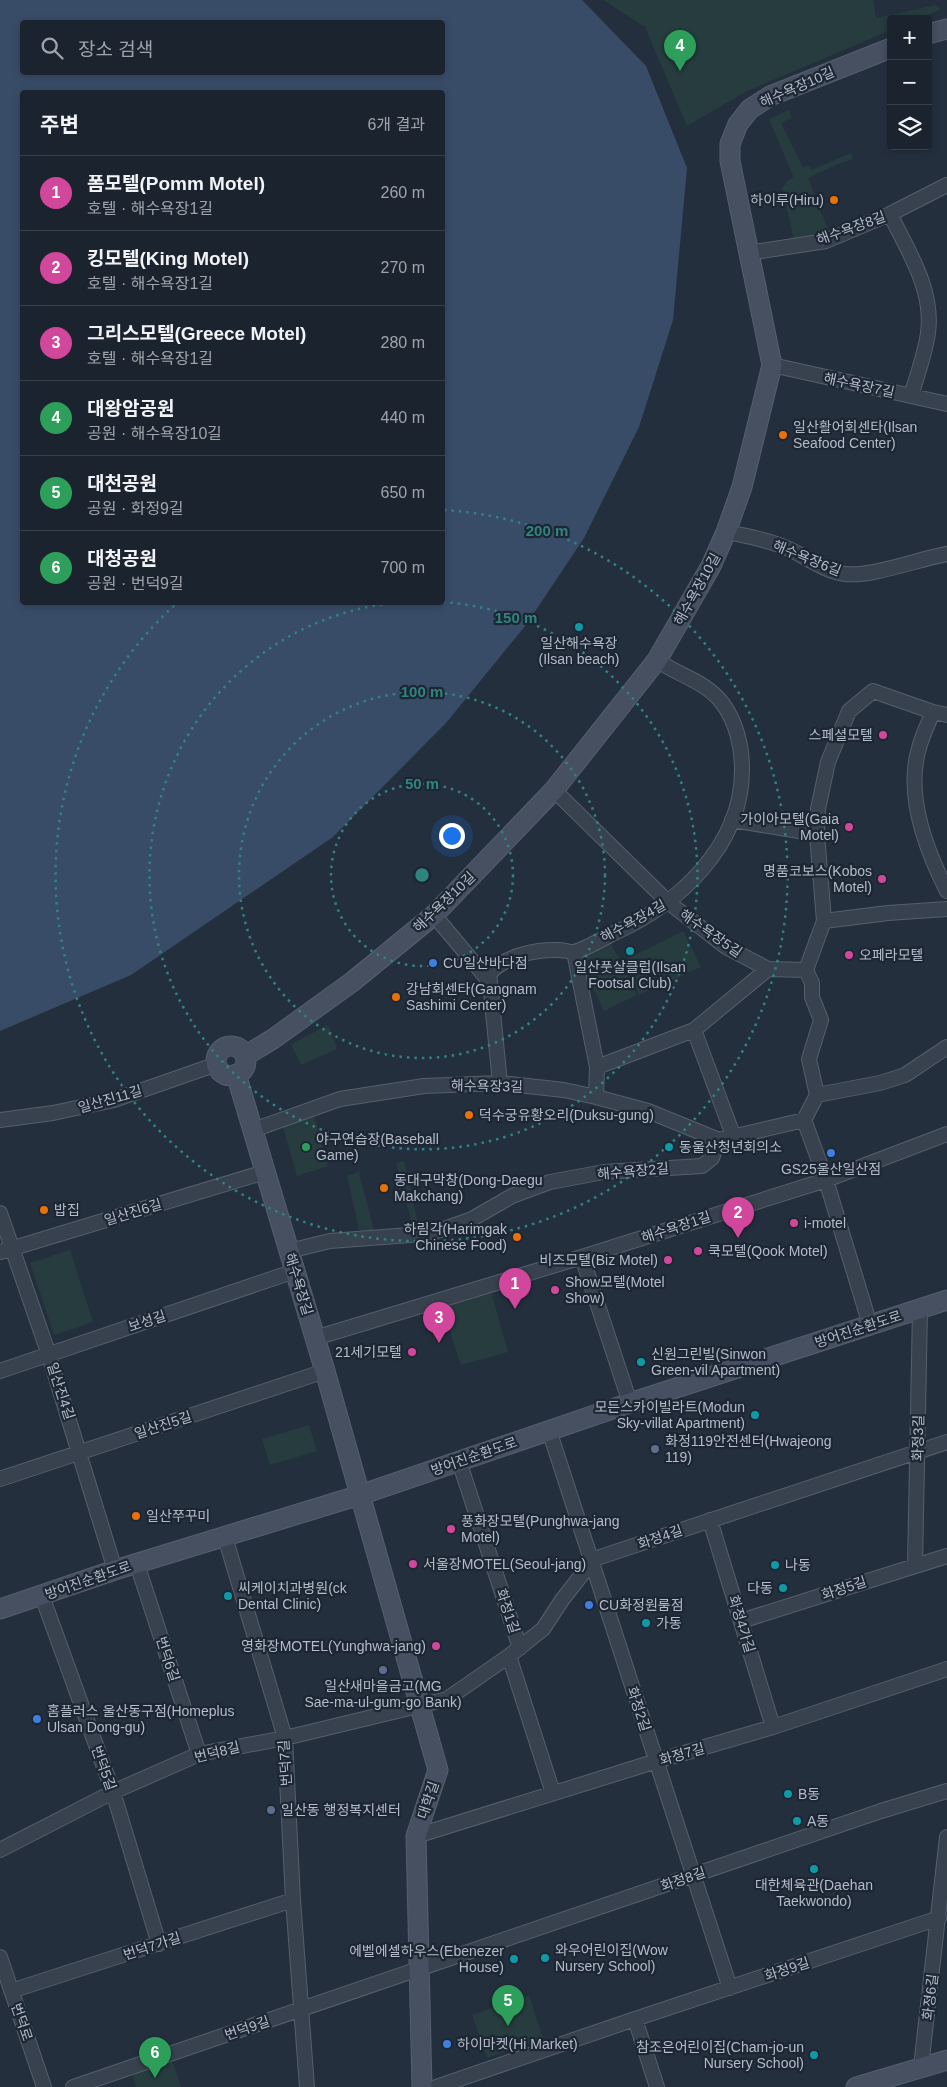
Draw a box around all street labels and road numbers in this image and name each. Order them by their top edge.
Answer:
street label: 해수욕장10길 [757,63,837,111]
street label: 해수욕장8길 [814,208,888,248]
street label: 해수욕장7길 [822,370,896,400]
street label: 해수욕장6길 [771,537,843,579]
street label: 해수욕장10길 [671,550,723,628]
street label: 해수욕장10길 [410,868,478,936]
street label: 해수욕장4길 [598,897,668,945]
street label: 해수욕장5길 [677,906,745,960]
street label: 해수욕장3길 [451,1077,523,1095]
street label: 일산진11길 [76,1082,144,1116]
street label: 해수욕장2길 [596,1160,670,1182]
street label: 일산진6길 [102,1196,164,1228]
street label: 해수욕장1길 [639,1208,713,1246]
street label: 해수욕장길 [282,1251,316,1317]
street label: 보성길 [126,1307,168,1335]
street label: 방어진순환도로 [813,1307,903,1351]
street label: 일산진4길 [44,1360,78,1422]
street label: 일산진5길 [132,1408,194,1442]
street label: 화정3길 [910,1415,926,1461]
street label: 방어진순환도로 [429,1434,519,1478]
street label: 화정4길 [635,1522,685,1552]
street label: 방어진순환도로 [43,1558,133,1602]
street label: 화정5길 [819,1573,869,1603]
street label: 화정1길 [493,1586,523,1636]
street label: 화정4가길 [726,1593,758,1655]
street label: 번덕6길 [153,1634,183,1684]
street label: 화정2길 [624,1684,654,1734]
street label: 번덕8길 [193,1739,241,1765]
street label: 번덕7길 [275,1739,295,1787]
street label: 화정7길 [657,1740,707,1768]
street label: 번덕5길 [89,1743,119,1793]
street label: 대학길 [414,1779,442,1821]
street label: 화정8길 [658,1864,708,1894]
street label: 번덕7가길 [121,1929,183,1963]
street label: 화정9길 [762,1954,812,1984]
street label: 화정6길 [919,1973,941,2021]
street label: 번덕로 [8,2001,36,2043]
street label: 번덕9길 [222,2013,272,2043]

